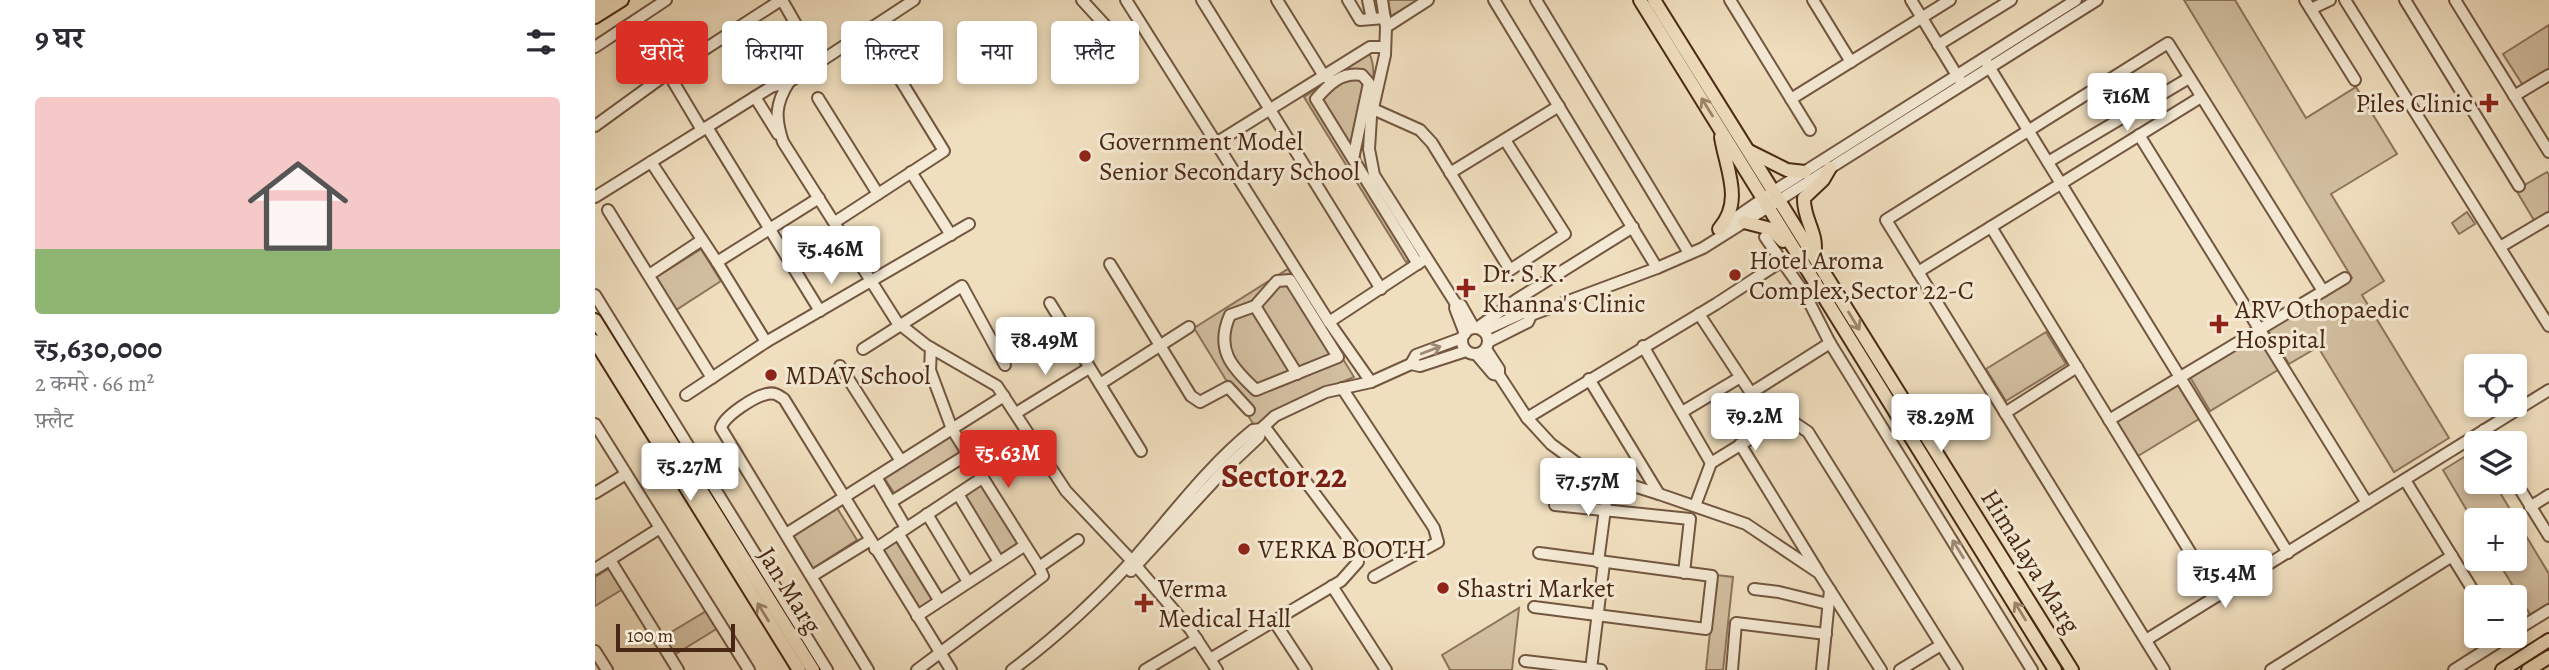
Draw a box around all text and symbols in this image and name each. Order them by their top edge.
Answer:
text: 9 घर [35,18,84,58]
chip: खरीदें [616,21,708,84]
chip: किराया [722,21,827,84]
chip: फ़िल्टर [841,21,943,84]
chip: नया [957,21,1037,84]
chip: फ़्लैट [1051,21,1139,84]
icon: filters [522,23,560,61]
pin: ₹16M [2086,74,2168,133]
text: ₹16M [2104,80,2150,111]
place label: Piles Clinic [2355,86,2473,121]
marker: Piles Clinic [2479,93,2499,113]
one-way arrow [1699,98,1713,118]
place label: Government Model Senior Secondary School [1099,124,1360,189]
icon: home [235,143,361,269]
marker: Government Model Senior Secondary School [1077,148,1093,164]
pin: ₹5.46M [774,226,888,286]
text: ₹5.46M [798,233,864,264]
place label: Hotel Aroma Complex,Sector 22-C [1749,243,1974,308]
place label: Dr. S.K. Khanna's Clinic [1482,256,1646,321]
marker: Hotel Aroma Complex,Sector 22-C [1727,267,1743,283]
marker: Dr. S.K. Khanna's Clinic [1456,278,1476,298]
place label: ARV Othopaedic Hospital [2234,292,2410,357]
one-way arrow [1848,310,1862,330]
marker: ARV Othopaedic Hospital [2209,314,2229,334]
pin: ₹8.49M [988,318,1102,377]
text: ₹8.49M [1012,324,1078,355]
text: ₹5,630,000 [35,328,162,368]
one-way arrow [1420,342,1441,355]
map controls [2464,354,2527,648]
button: locate [2464,354,2527,417]
place label: MDAV School [785,358,931,393]
marker: MDAV School [763,367,779,383]
text: 2 कमरे · 66 m² [35,368,154,399]
pin: ₹9.2M [1706,393,1804,453]
pin: ₹8.29M [1884,394,1998,454]
text: ₹9.2M [1727,400,1783,431]
text: ₹8.29M [1907,401,1975,432]
text: फ़्लैट [35,405,73,436]
pin: ₹5.63M [951,430,1065,490]
button: layers [2464,431,2527,494]
text: ₹5.63M [976,437,1040,468]
pin: ₹5.27M [633,444,747,503]
text: ₹5.27M [657,450,723,481]
district label: Sector 22 [1221,453,1347,498]
pin: ₹7.57M [1531,458,1645,518]
text: ₹7.57M [1556,465,1620,496]
street label: Himalaya Marg [1972,483,2089,640]
button: + [2464,508,2527,571]
place label: VERKA BOOTH [1257,532,1426,567]
street label: Jan Marg [749,540,830,640]
one-way arrow [1950,540,1964,560]
marker: VERKA BOOTH [1236,541,1252,557]
pin: ₹15.4M [2168,550,2282,610]
text: ₹15.4M [2193,557,2257,588]
place label: Verma Medical Hall [1157,571,1291,636]
place label: Shastri Market [1457,571,1615,606]
marker: Shastri Market [1435,580,1451,596]
button: − [2464,585,2527,648]
marker: Verma Medical Hall [1136,595,1152,611]
one-way arrow [2013,602,2027,622]
one-way arrow [756,603,771,622]
scale bar [616,621,735,653]
text: 100 m [627,623,673,649]

